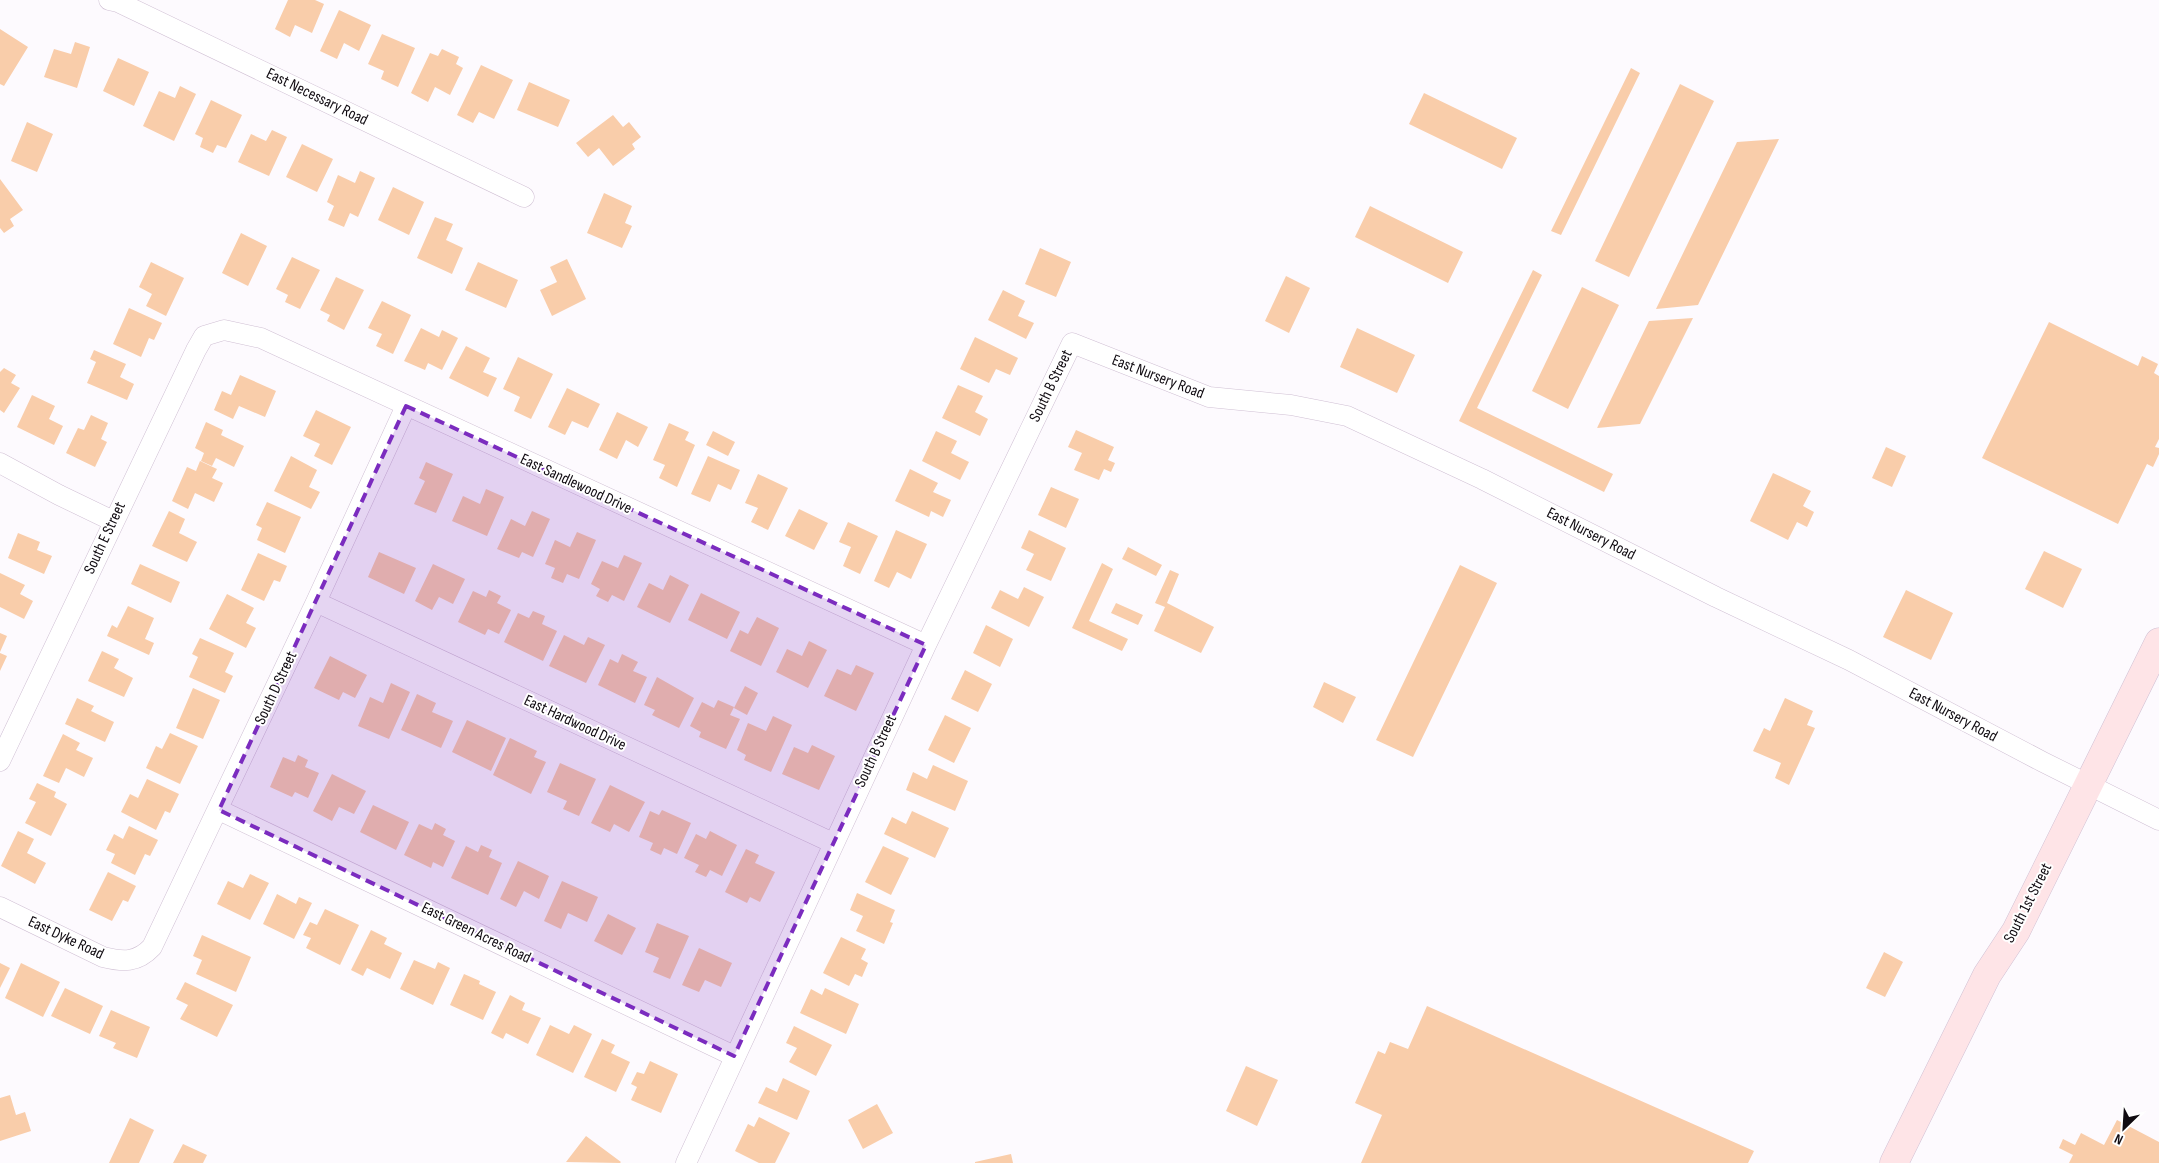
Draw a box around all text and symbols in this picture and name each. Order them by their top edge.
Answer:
street label: East Necessary Road [263,64,371,130]
street label: South B Street [1025,347,1077,425]
street label: East Nursery Road [1109,351,1207,403]
street label: East Sandlewood Drive [517,450,635,518]
street label: South E Street [80,499,130,577]
street label: East Nursery Road [1543,503,1639,565]
street label: South D Street [251,648,301,728]
street label: East Nursery Road [1906,684,2000,746]
street label: East Hardwood Drive [521,691,629,755]
street label: South B Street [851,712,901,790]
street label: South 1st Street [2000,860,2056,946]
street label: East Green Acres Road [418,898,534,968]
street label: East Dyke Road [25,912,107,964]
north arrow [2099,1103,2149,1153]
text: N [2112,1130,2126,1149]

